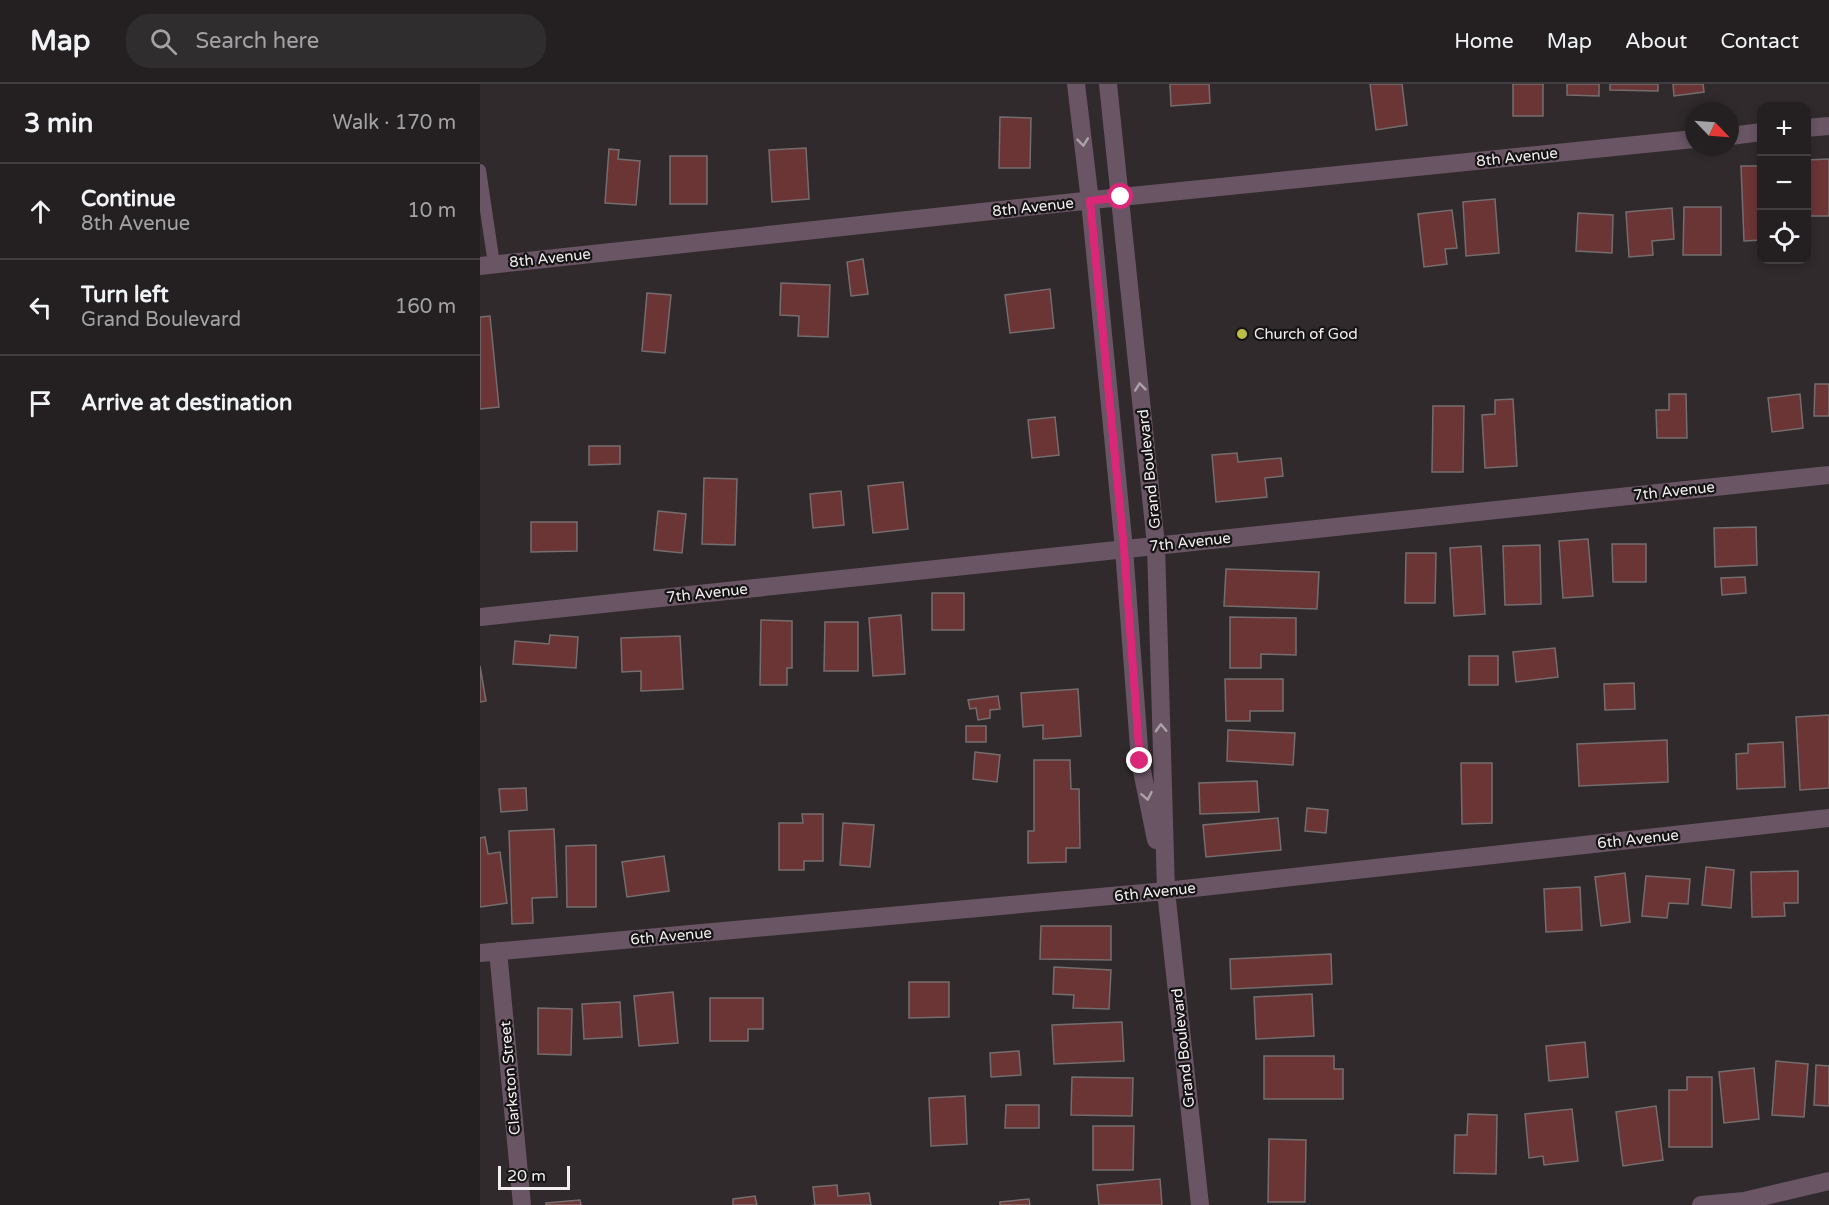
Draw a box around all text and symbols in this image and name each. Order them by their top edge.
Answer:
search box [126,14,546,68]
text: Map [30,24,90,58]
icon: search [147,25,180,58]
text: Search here [195,28,319,54]
text: Home [1454,29,1514,54]
text: Map [1547,29,1592,54]
text: About [1625,29,1687,54]
text: Contact [1720,29,1799,54]
north arrow [1685,102,1739,156]
map controls [1757,102,1811,264]
button: + [1757,102,1811,156]
text: 3 min [24,108,93,139]
text: Walk · 170 m [333,111,456,135]
one-way arrow [1076,138,1089,147]
street label: 8th Avenue [1475,144,1559,170]
button: − [1757,156,1811,210]
route start [1107,183,1133,209]
text: Continue [81,186,176,212]
street label: 8th Avenue [991,194,1075,220]
icon: ahead [24,195,57,228]
text: 10 m [407,199,456,223]
button: locate [1757,210,1811,264]
text: 8th Avenue [81,212,190,236]
street label: 8th Avenue [508,245,592,271]
text: Turn left [81,282,169,308]
icon: left [24,291,57,324]
text: 160 m [395,295,456,319]
text: Grand Boulevard [81,308,241,332]
place label: Church of God [1254,325,1358,343]
marker: Church of God [1235,327,1249,341]
one-way arrow [1134,382,1147,391]
icon: arrive [24,387,57,420]
text: Arrive at destination [81,390,292,416]
street label: Grand Boulevard [1134,408,1164,530]
street label: 7th Avenue [1632,478,1716,504]
street label: 7th Avenue [1148,529,1232,555]
street label: 7th Avenue [665,580,749,606]
one-way arrow [1155,723,1168,732]
route end [1126,747,1152,773]
one-way arrow [1140,790,1153,800]
street label: 6th Avenue [1596,826,1680,852]
street label: 6th Avenue [1113,879,1197,905]
street label: 6th Avenue [629,923,713,949]
street label: Grand Boulevard [1168,987,1198,1109]
street label: Clarkston Street [496,1020,524,1136]
scale bar [498,1163,570,1190]
text: 20 m [507,1166,546,1186]

